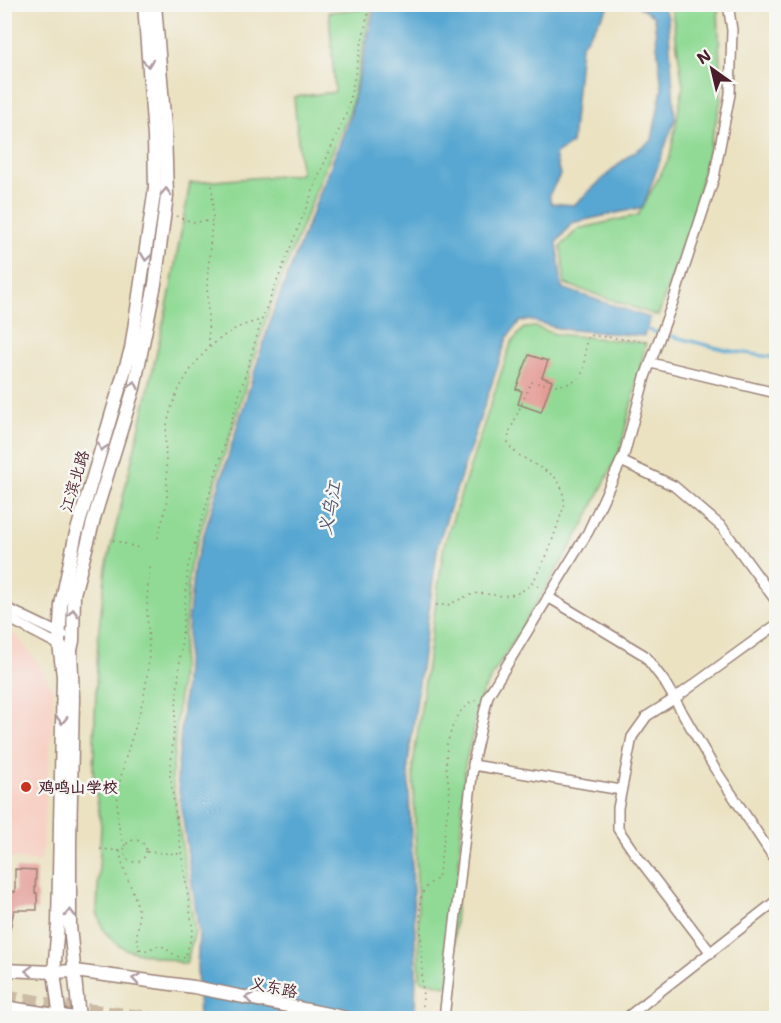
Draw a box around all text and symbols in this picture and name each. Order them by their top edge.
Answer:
north arrow [682,39,742,99]
text: N [693,45,715,69]
one-way arrow [142,58,155,67]
one-way arrow [160,188,173,197]
one-way arrow [140,252,152,262]
one-way arrow [127,380,140,390]
one-way arrow [97,441,109,452]
street label: 江滨北路 [55,447,94,515]
water label: 义乌江 [313,478,347,537]
one-way arrow [67,609,80,618]
one-way arrow [56,715,68,724]
place label: 鸡鸣山学校 [38,777,118,798]
marker: 鸡鸣山学校 [19,780,33,794]
one-way arrow [64,908,76,917]
one-way arrow [25,965,34,977]
street label: 义东路 [248,973,299,1002]
one-way arrow [131,974,140,986]
one-way arrow [244,993,254,1006]

